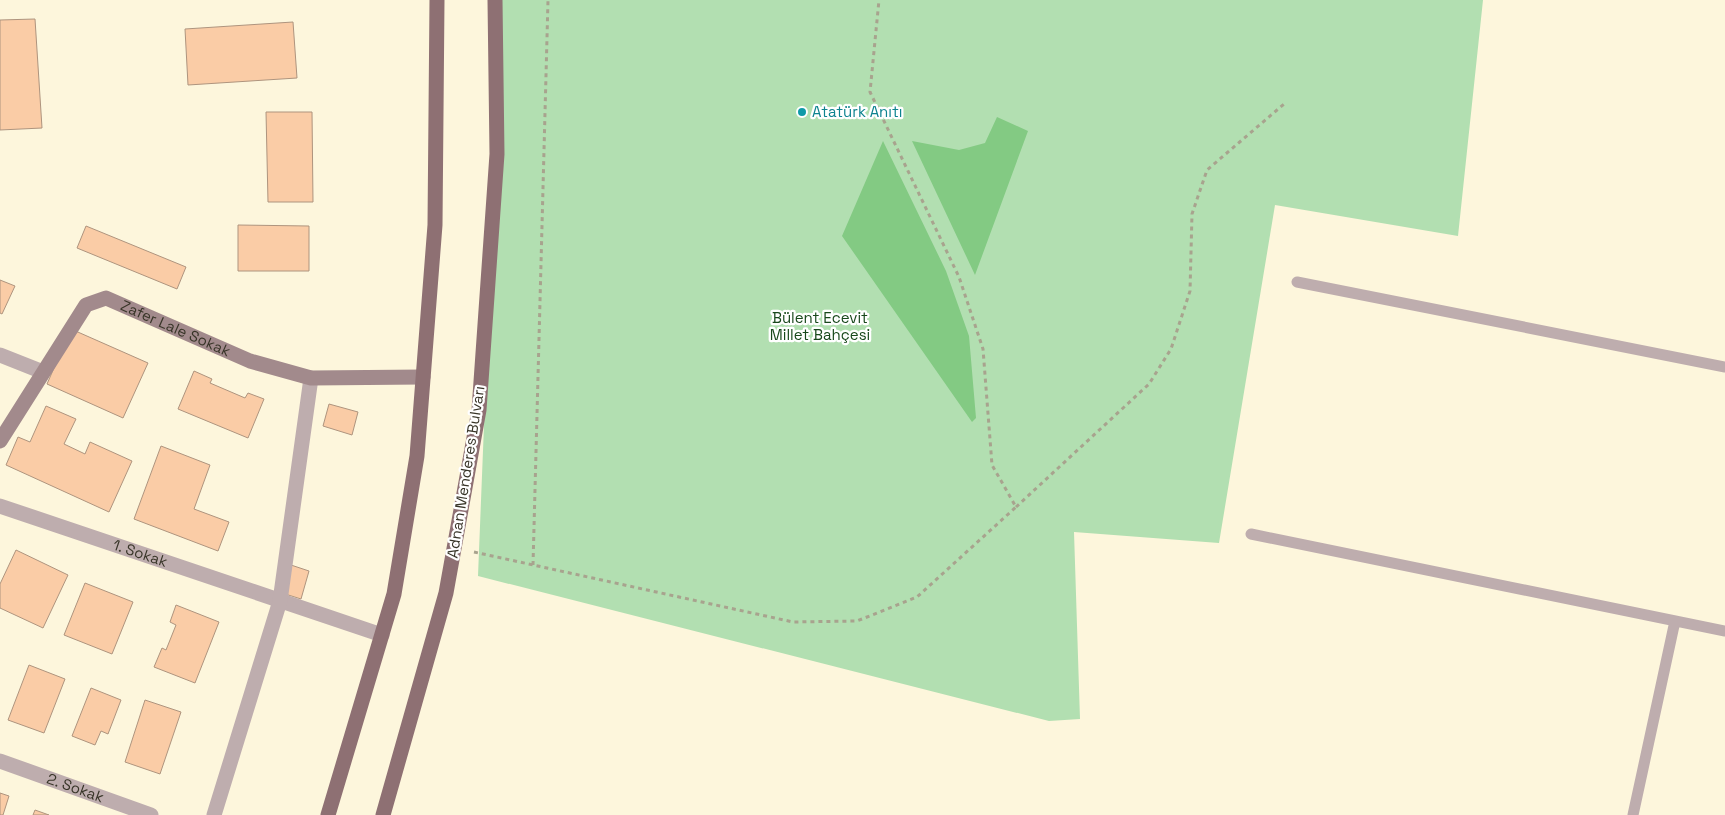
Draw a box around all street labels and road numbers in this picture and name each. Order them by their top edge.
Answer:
street label: Zafer Lale Sokak [118,296,234,360]
street label: Adnan Menderes Bulvarı [442,384,489,559]
street label: 1. Sokak [111,535,170,571]
street label: 2. Sokak [44,769,107,806]

